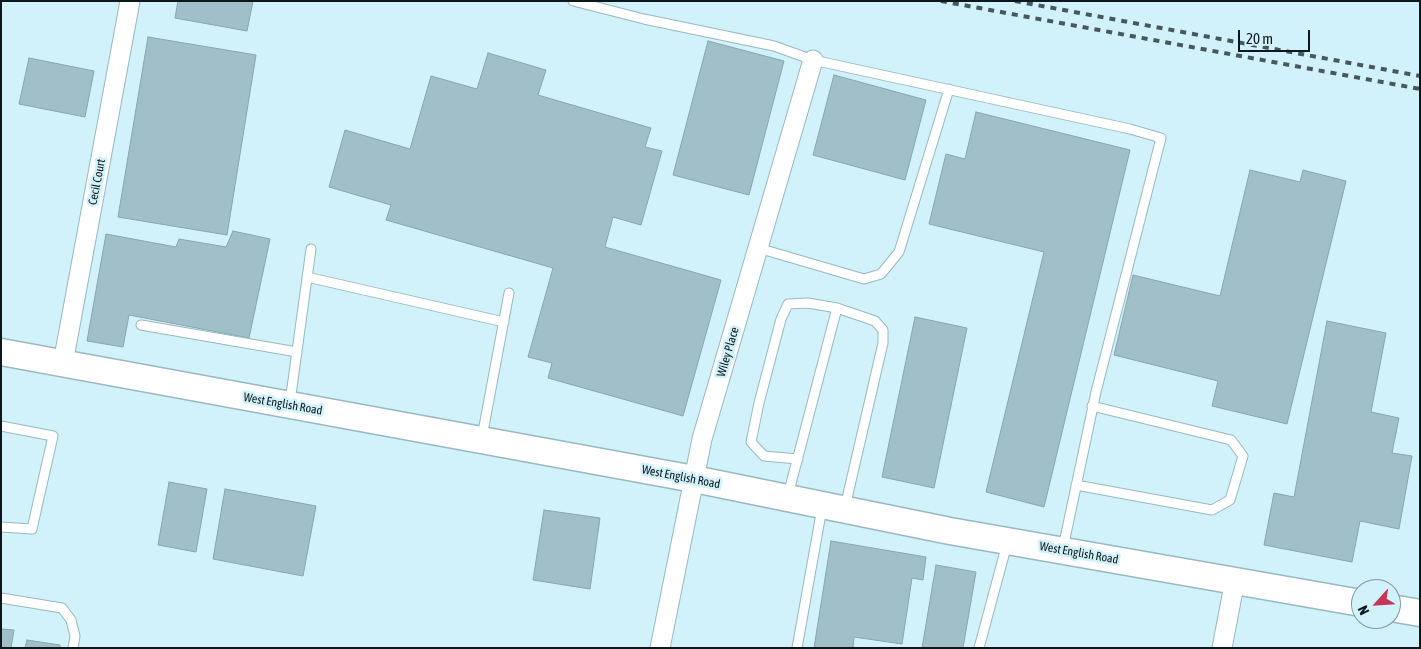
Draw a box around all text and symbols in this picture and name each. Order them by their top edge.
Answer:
scale bar [1241,20,1314,52]
text: 20 m [1246,30,1273,47]
street label: Cecil Court [85,158,109,206]
street label: Wiley Place [714,326,742,378]
street label: West English Road [242,390,324,418]
street label: West English Road [640,462,722,492]
street label: West English Road [1038,539,1120,567]
north arrow [1351,579,1401,629]
text: N [1354,603,1372,617]

